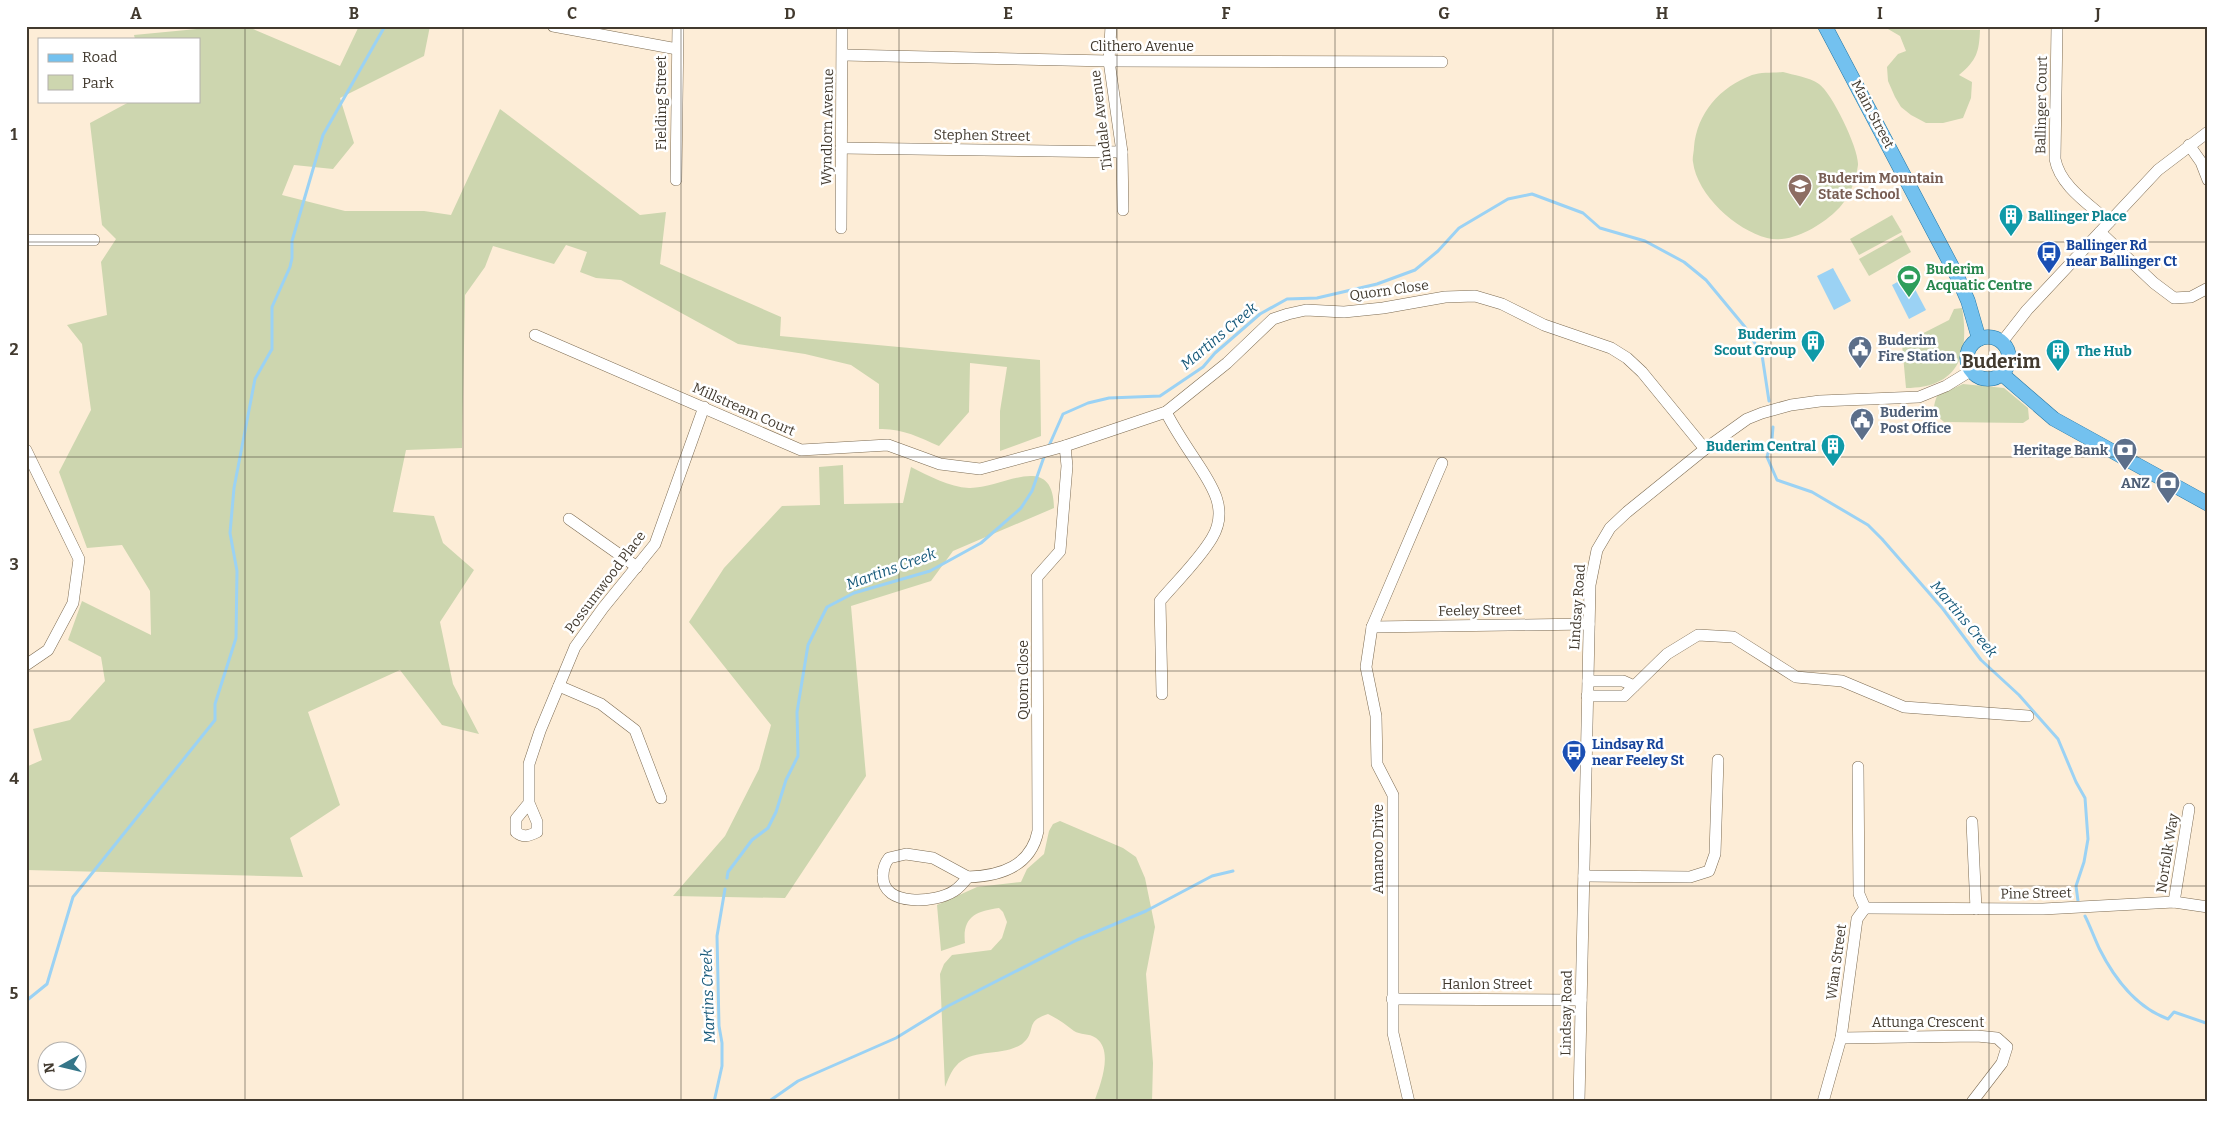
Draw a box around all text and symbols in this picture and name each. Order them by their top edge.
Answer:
text: A [130,4,142,23]
text: B [349,4,359,23]
text: C [567,4,577,23]
text: D [784,4,796,23]
text: E [1003,4,1013,23]
text: F [1222,4,1231,23]
text: G [1438,4,1450,23]
text: H [1656,4,1669,23]
text: I [1877,4,1883,23]
text: J [2094,4,2101,23]
legend [38,38,200,102]
street label: Clithero Avenue [1090,38,1194,55]
text: Road [82,48,117,66]
street label: Fielding Street [653,56,670,151]
street label: Ballinger Court [2032,56,2051,154]
street label: Wyndlorn Avenue [818,68,837,186]
street label: Tindale Avenue [1087,69,1116,171]
text: Park [82,74,114,92]
street label: Main Street [1847,77,1898,151]
text: 1 [11,125,18,144]
street label: Stephen Street [934,126,1030,145]
place label: Buderim Mountain State School [1818,170,1944,203]
school or university icon: Buderim Mountain State School [1787,173,1813,207]
building icon: Ballinger Place [1998,203,2024,237]
place label: Ballinger Place [2028,208,2127,225]
place label: Ballinger Rd near Ballinger Ct [2066,237,2178,270]
bus stop icon: Ballinger Rd near Ballinger Ct [2036,240,2062,274]
place label: Buderim Acquatic Centre [1926,261,2033,294]
sports icon: Buderim Acquatic Centre [1896,264,1922,298]
street label: Quorn Close [1348,277,1430,304]
water label: Martins Creek [1177,298,1262,373]
place label: Buderim Scout Group [1714,326,1797,359]
building icon: Buderim Scout Group [1800,329,1826,363]
place label: Buderim Fire Station [1878,332,1955,365]
public building icon: Buderim Fire Station [1847,335,1873,369]
building icon: The Hub [2045,338,2071,372]
text: 2 [9,340,19,359]
place label: The Hub [2076,343,2132,360]
district label: Buderim [1961,350,2041,373]
street label: Millstream Court [690,379,798,440]
place label: Buderim Post Office [1880,404,1952,437]
public building icon: Buderim Post Office [1849,407,1875,441]
building icon: Buderim Central [1820,433,1846,467]
bank icon: Heritage Bank [2112,437,2138,471]
place label: Buderim Central [1706,438,1817,455]
place label: Heritage Bank [2013,442,2109,459]
bank icon: ANZ [2155,470,2181,504]
place label: ANZ [2121,475,2150,492]
street label: Possumwood Place [561,528,649,637]
water label: Martins Creek [844,544,939,594]
text: 3 [9,555,19,574]
street label: Lindsay Road [1566,564,1589,650]
water label: Martins Creek [1927,577,2002,662]
street label: Feeley Street [1438,601,1522,620]
street label: Quorn Close [1015,640,1032,720]
place label: Lindsay Rd near Feeley St [1592,736,1685,769]
bus stop icon: Lindsay Rd near Feeley St [1561,739,1587,773]
text: 4 [9,769,19,788]
street label: Amaroo Drive [1370,804,1387,894]
street label: Norfolk Way [2153,812,2182,894]
street label: Pine Street [2000,884,2072,903]
street label: Wian Street [1823,923,1850,1001]
water label: Martins Creek [697,948,719,1043]
street label: Lindsay Road [1557,970,1576,1056]
street label: Hanlon Street [1442,976,1532,993]
text: 5 [10,984,19,1003]
street label: Attunga Crescent [1872,1014,1984,1031]
north arrow [38,1040,88,1090]
text: N [40,1061,59,1074]

